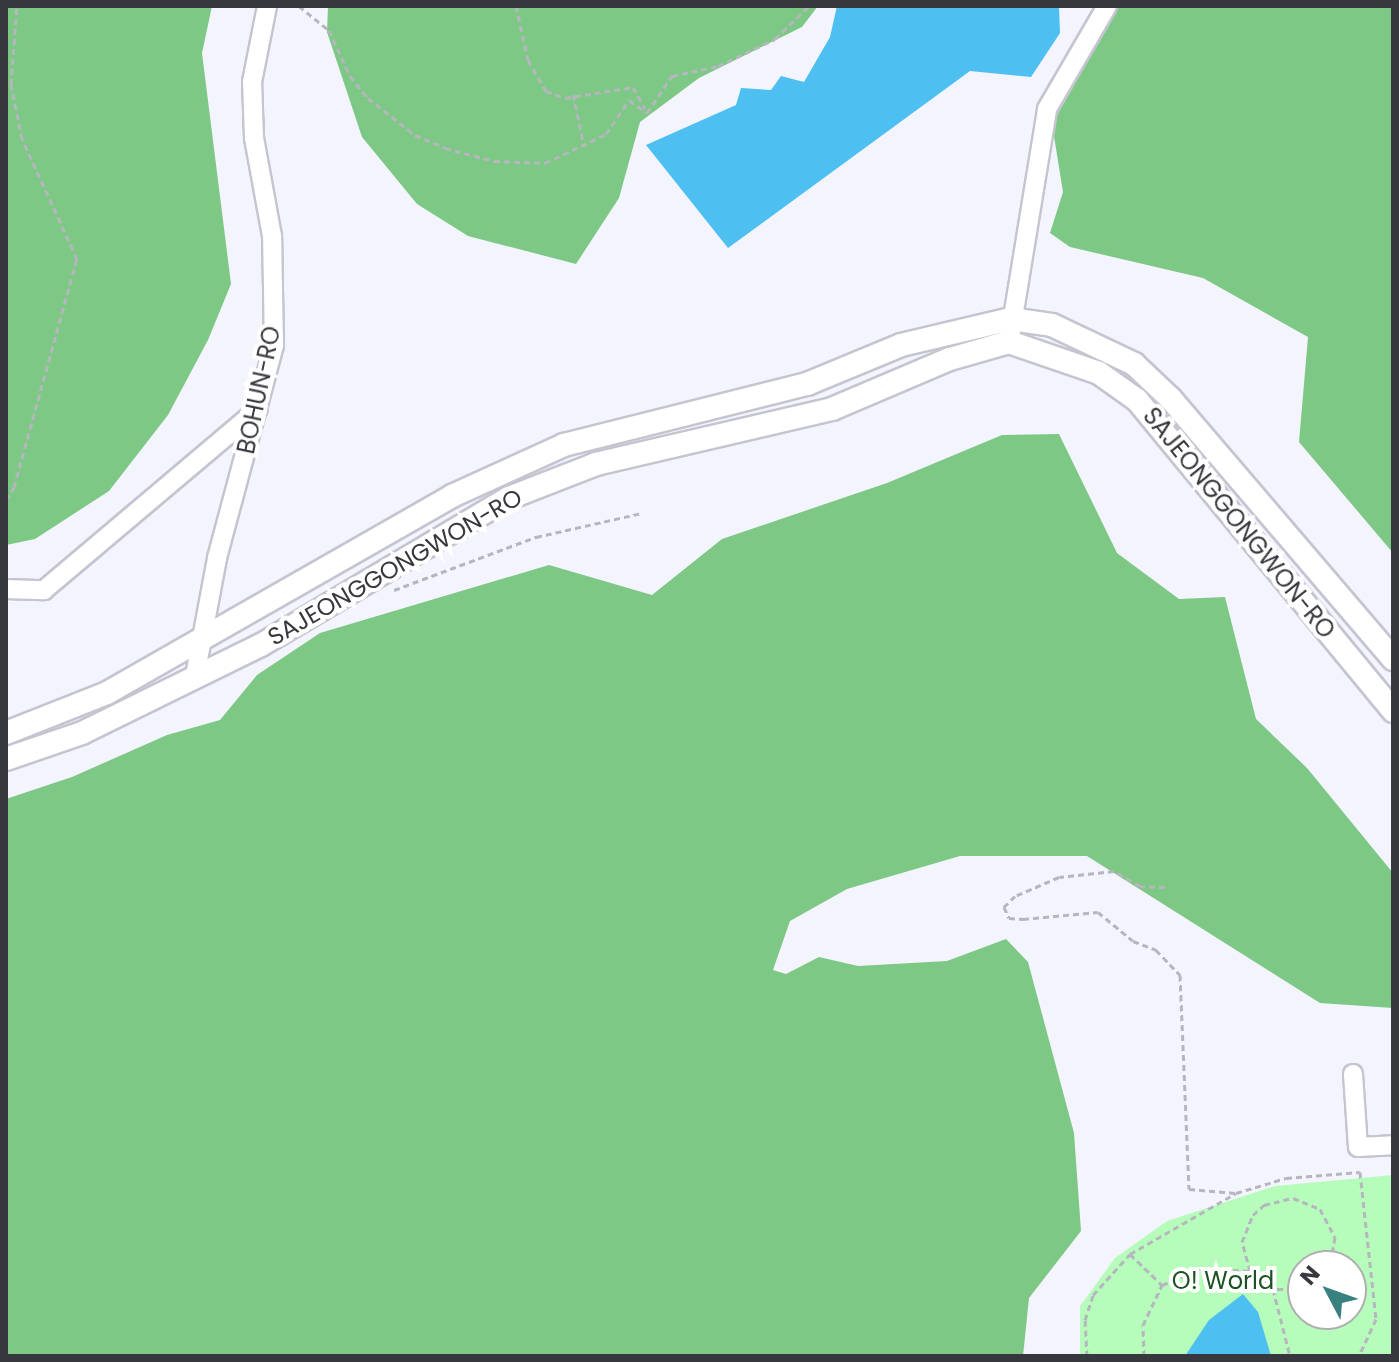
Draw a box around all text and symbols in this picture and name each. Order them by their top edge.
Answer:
street label: BOHUN-RO [231,323,287,457]
street label: SAJEONGGONGWON-RO [1137,402,1341,644]
street label: SAJEONGGONGWON-RO [263,482,527,652]
north arrow [1287,1250,1367,1330]
text: N [1293,1259,1327,1292]
park label: O! World [1172,1267,1274,1295]

